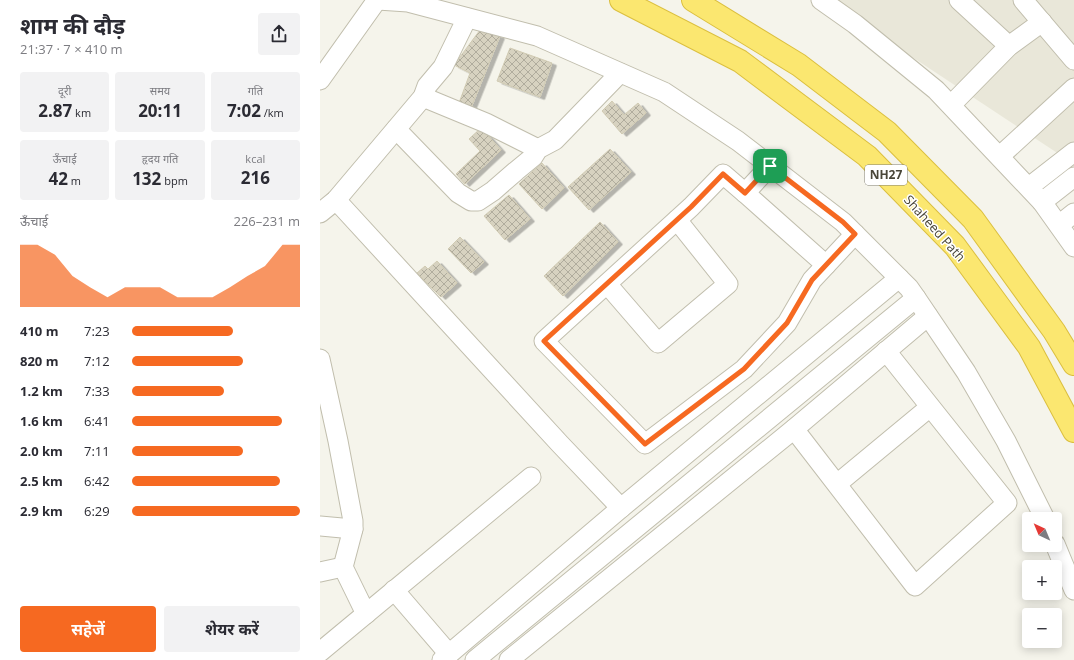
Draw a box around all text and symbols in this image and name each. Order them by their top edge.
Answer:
text: शाम की दौड़ [20,10,125,40]
button: share [258,13,300,55]
text: 21:37 · 7 × 410 m [20,40,123,58]
text: दूरी [58,83,71,98]
text: समय [150,83,170,98]
text: गति [248,83,263,98]
text: 2.87 [38,99,72,122]
text: 20:11 [138,99,182,122]
text: 7:02 [227,99,261,122]
text: km [72,105,91,120]
text: /km [261,105,284,120]
pin [753,149,787,183]
text: ऊँचाई [53,151,77,166]
text: हृदय गति [142,151,178,166]
text: kcal [245,151,265,166]
icon: arrive [759,155,781,177]
road number: NH27 [865,165,907,185]
text: 216 [241,166,270,189]
text: 42 [48,167,68,190]
text: 132 [132,167,161,190]
text: m [68,173,81,188]
text: bpm [161,173,188,188]
street label: Shaheed Path [900,191,970,265]
text: ऊँचाई [20,212,48,230]
text: 226–231 m [233,212,300,230]
text: 410 m [20,322,58,340]
text: 7:23 [84,322,110,340]
text: 820 m [20,352,58,370]
text: 7:12 [84,352,110,370]
text: 1.2 km [20,382,63,400]
text: 7:33 [84,382,110,400]
text: 1.6 km [20,412,63,430]
text: 6:41 [84,412,110,430]
text: 2.0 km [20,442,63,460]
text: 7:11 [84,442,110,460]
text: 2.5 km [20,472,63,490]
text: 6:42 [84,472,110,490]
text: 2.9 km [20,502,63,520]
text: 6:29 [84,502,110,520]
north arrow [1022,512,1062,552]
map controls [1022,512,1062,648]
button: + [1022,560,1062,600]
button: सहेजें [20,606,156,652]
button: शेयर करें [164,606,300,652]
button: − [1022,608,1062,648]

